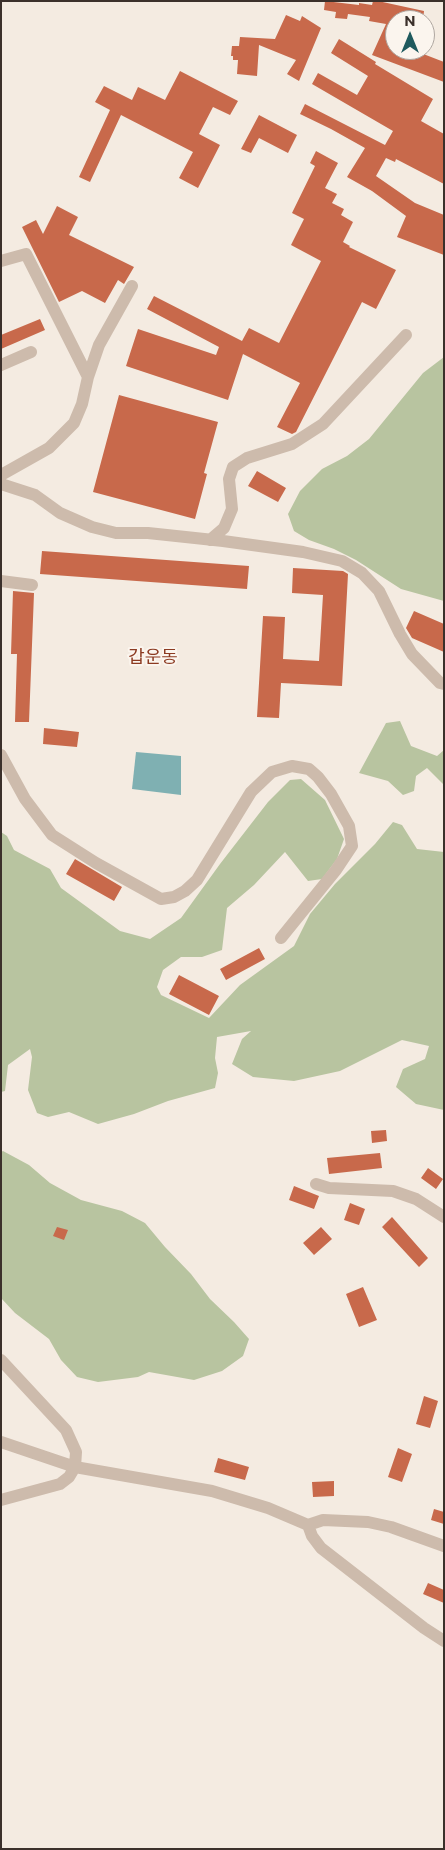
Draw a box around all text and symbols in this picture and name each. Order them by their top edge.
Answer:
north arrow [385,10,435,60]
text: N [404,12,416,30]
district label: 갑운동 [128,647,178,669]

